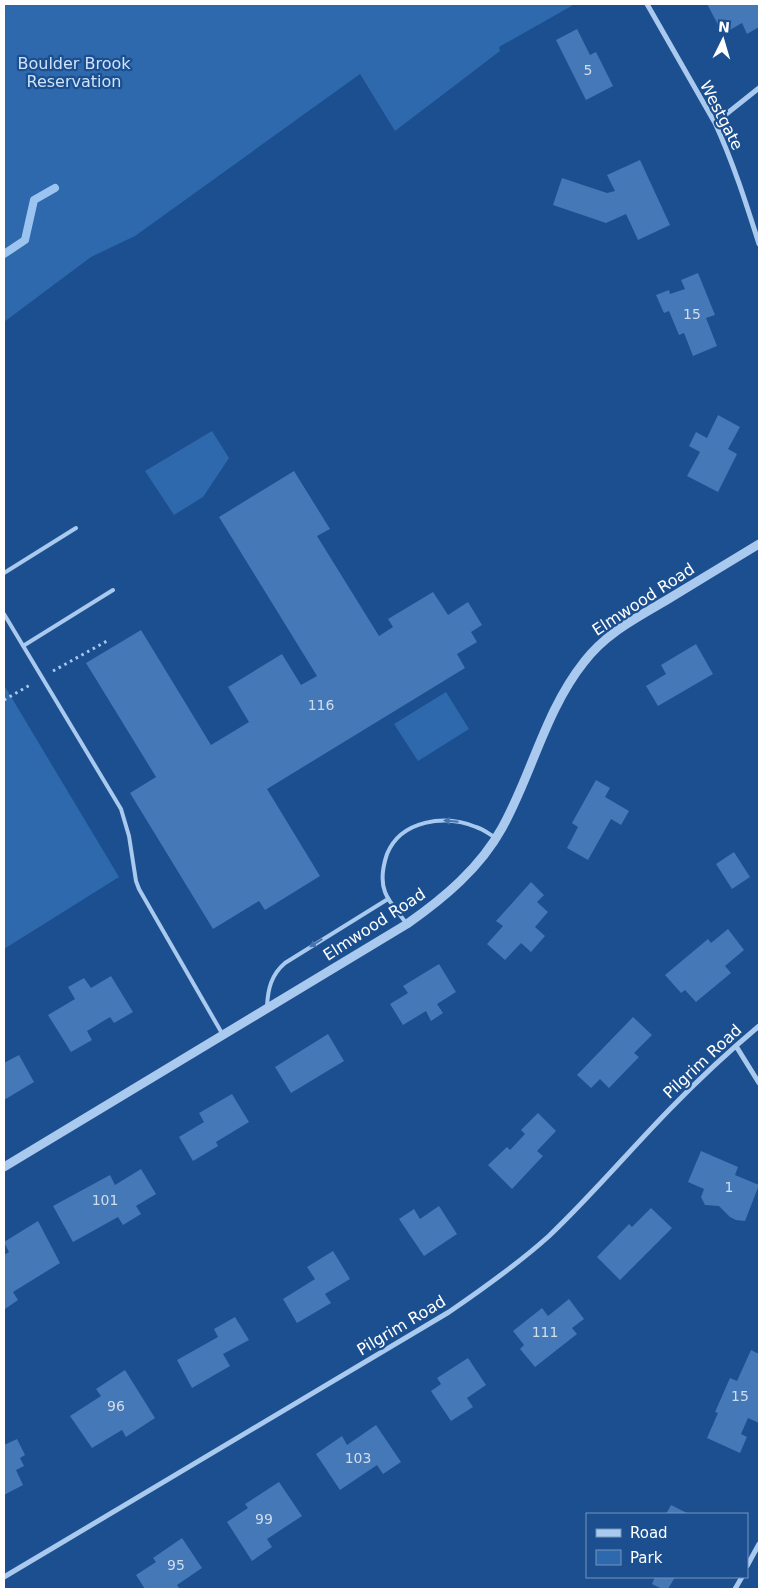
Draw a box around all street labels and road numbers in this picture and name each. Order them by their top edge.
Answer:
street label: Westgate [696,77,747,153]
street label: Elmwood Road [589,559,698,640]
street label: Elmwood Road [320,884,429,965]
street label: Pilgrim Road [659,1020,745,1102]
street label: Pilgrim Road [353,1291,449,1359]

